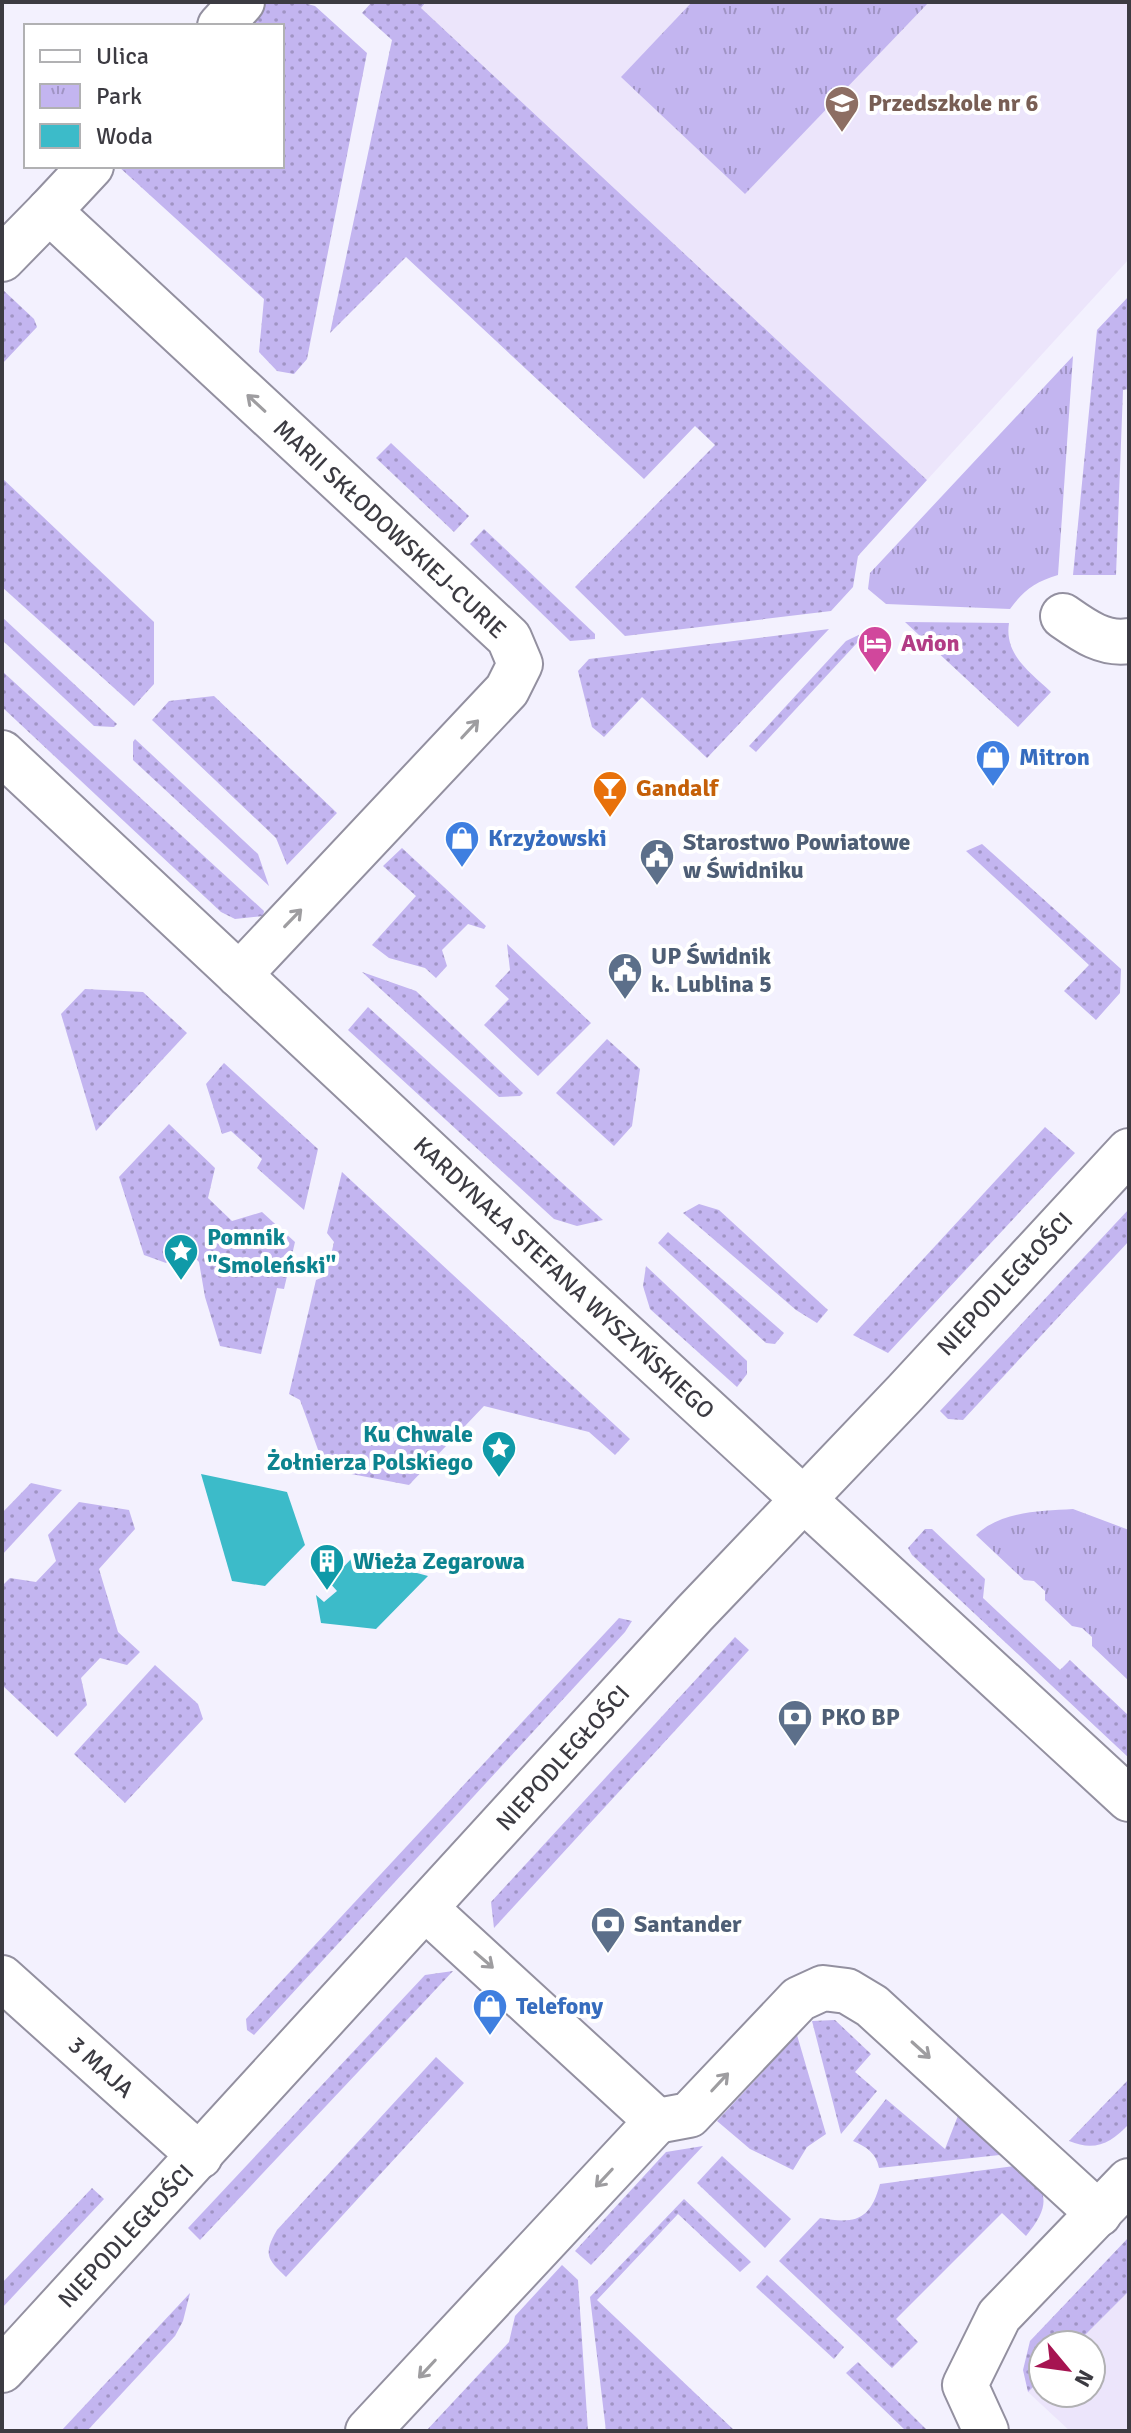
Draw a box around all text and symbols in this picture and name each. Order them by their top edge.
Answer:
legend [24,24,284,168]
text: Ulica [96,41,149,71]
text: Park [96,81,142,111]
school or university icon: Przedszkole nr 6 [823,84,861,134]
place label: Przedszkole nr 6 [868,88,1038,118]
text: Woda [96,121,153,151]
one-way arrow [246,393,266,412]
street label: MARII SKŁODOWSKIEJ-CURIE [267,413,513,645]
hotel icon: Avion [856,624,894,674]
place label: Avion [901,628,960,658]
one-way arrow [461,719,479,739]
shop icon: Mitron [974,738,1012,788]
place label: Mitron [1019,742,1090,772]
bar icon: Gandalf [591,769,629,819]
place label: Gandalf [636,773,720,803]
shop icon: Krzyżowski [443,819,481,869]
place label: Krzyżowski [488,823,607,853]
place label: Starostwo Powiatowe w Świdniku [683,827,910,885]
public building icon: Starostwo Powiatowe w Świdniku [638,837,676,887]
one-way arrow [283,908,302,928]
place label: UP Świdnik k. Lublina 5 [651,941,772,999]
public building icon: UP Świdnik k. Lublina 5 [606,951,644,1001]
street label: KARDYNAŁA STEFANA WYSZYŃSKIEGO [407,1130,721,1426]
street label: NIEPODLEGŁOŚCI [931,1206,1079,1362]
place label: Pomnik "Smoleński" [207,1222,336,1280]
place icon: Pomnik "Smoleński" [162,1232,200,1282]
place label: Ku Chwale Żołnierza Polskiego [267,1419,473,1477]
place icon: Ku Chwale Żołnierza Polskiego [480,1429,518,1479]
building icon: Wieża Zegarowa [308,1542,346,1592]
place label: Wieża Zegarowa [353,1546,525,1576]
street label: NIEPODLEGŁOŚCI [490,1679,636,1837]
bank icon: PKO BP [776,1698,814,1748]
place label: PKO BP [821,1702,900,1732]
bank icon: Santander [589,1905,627,1955]
place label: Santander [634,1909,742,1939]
one-way arrow [474,1951,494,1969]
shop icon: Telefony [471,1987,509,2037]
place label: Telefony [516,1991,603,2021]
street label: 3 MAJA [62,2030,140,2104]
one-way arrow [911,2041,931,2060]
one-way arrow [711,2072,730,2092]
street label: NIEPODLEGŁOŚCI [52,2158,200,2314]
one-way arrow [596,2168,614,2188]
north arrow [1027,2329,1107,2409]
one-way arrow [418,2358,436,2378]
text: N [1069,2365,1100,2392]

